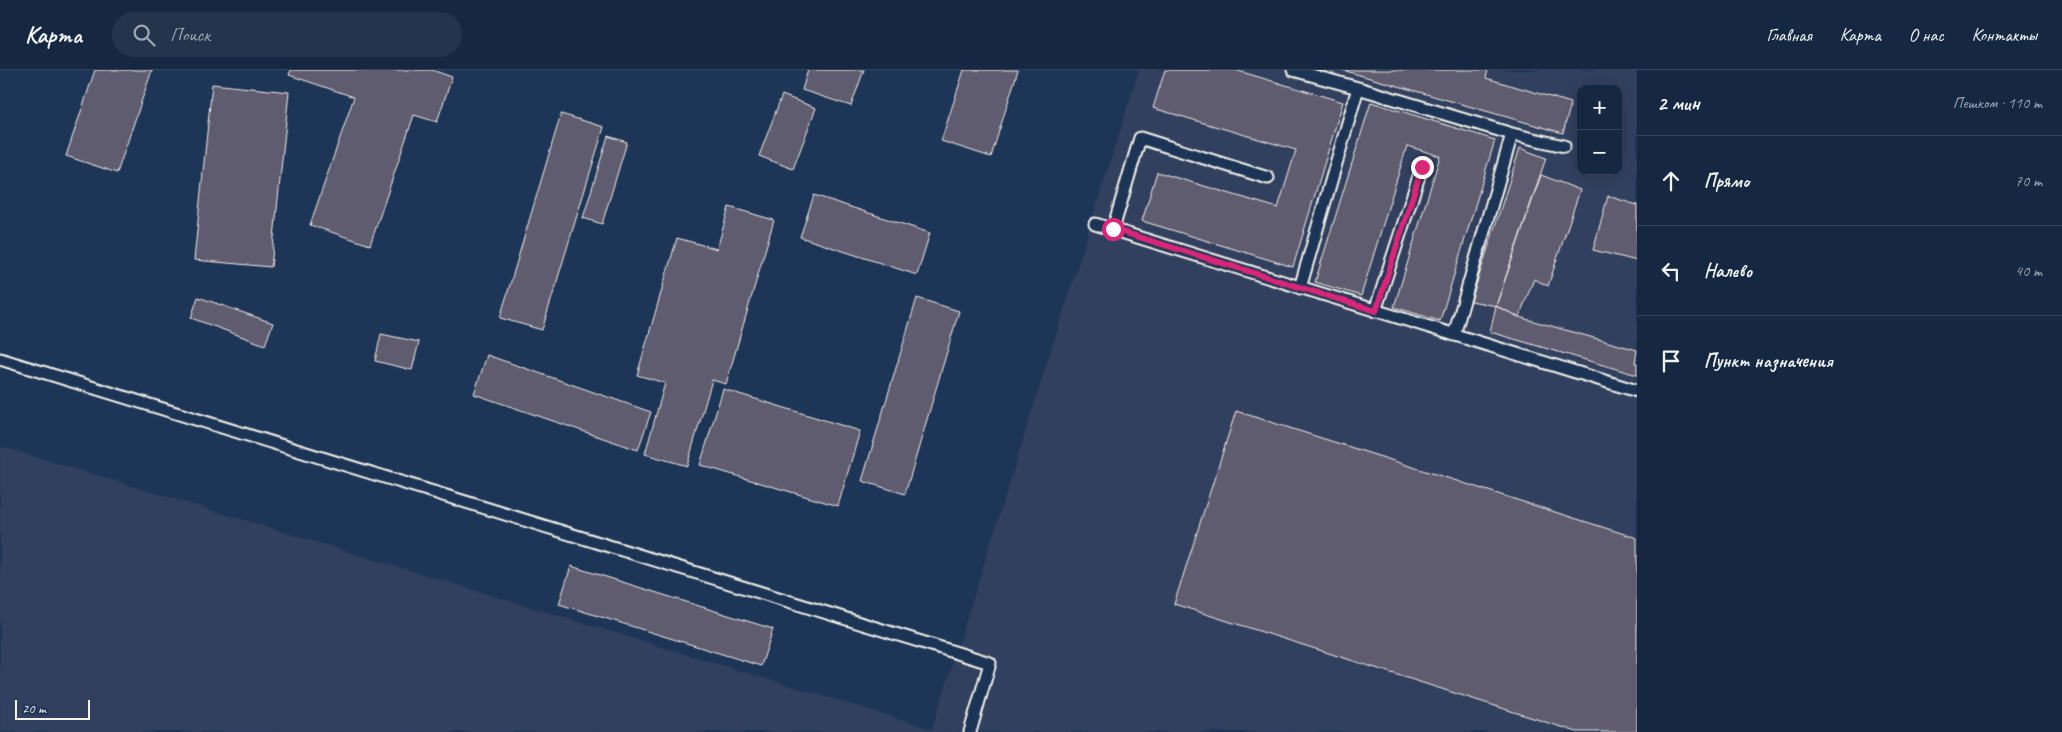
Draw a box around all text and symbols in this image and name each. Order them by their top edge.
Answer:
search box [112,12,462,57]
text: Карта [25,20,82,50]
icon: search [130,21,158,49]
text: Поиск [170,23,210,47]
text: Главная [1767,24,1812,46]
text: Карта [1840,24,1881,46]
text: О нас [1909,24,1944,46]
text: Контакты [1972,24,2037,46]
map controls [1577,85,1622,175]
button: + [1577,85,1622,130]
text: 2 мин [1657,90,1700,116]
text: Пешком · 110 m [1953,93,2042,113]
button: − [1577,130,1622,175]
route end [1411,156,1434,179]
icon: ahead [1657,167,1685,195]
text: Прямо [1704,169,1749,193]
text: 70 m [2015,171,2042,191]
route start [1102,218,1125,241]
icon: left [1657,257,1685,285]
text: Налево [1704,259,1752,283]
text: 40 m [2015,261,2042,281]
icon: arrive [1657,347,1685,375]
text: Пункт назначения [1704,349,1833,373]
scale bar [15,697,90,720]
text: 20 m [22,700,46,717]

